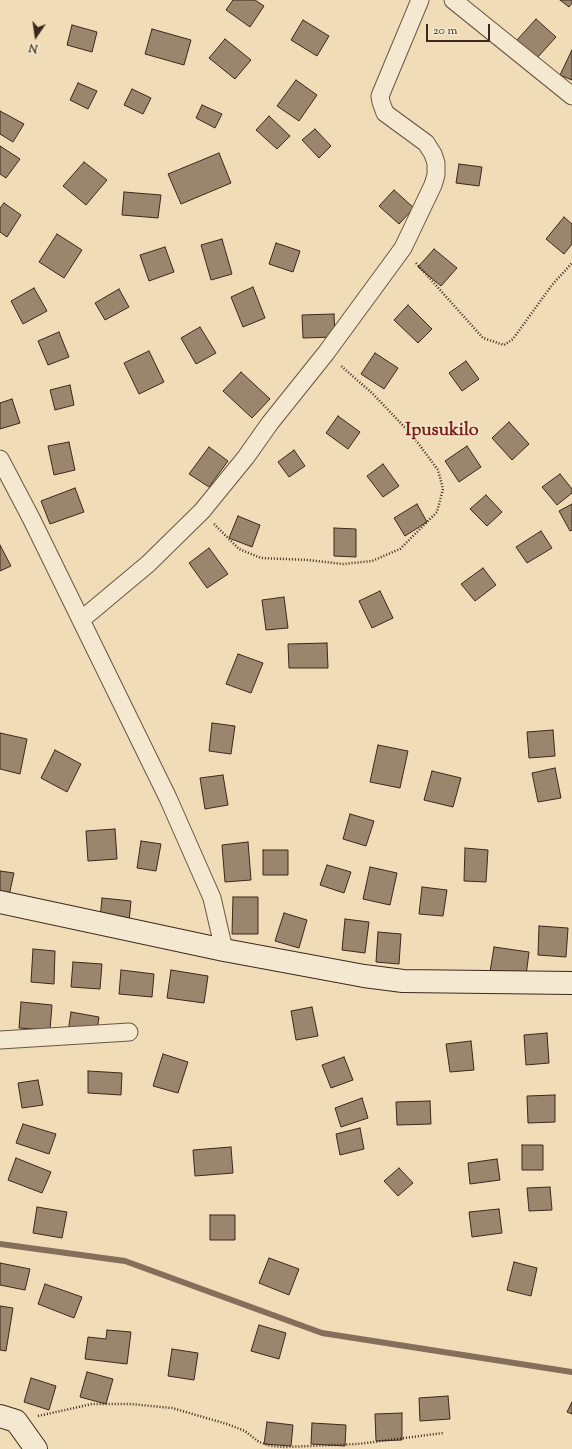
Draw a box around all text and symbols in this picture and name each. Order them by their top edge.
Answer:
north arrow [16,16,56,56]
scale bar [428,16,492,42]
text: 20 m [433,22,457,40]
text: N [27,39,39,56]
district label: Ipusukilo [405,421,479,443]

